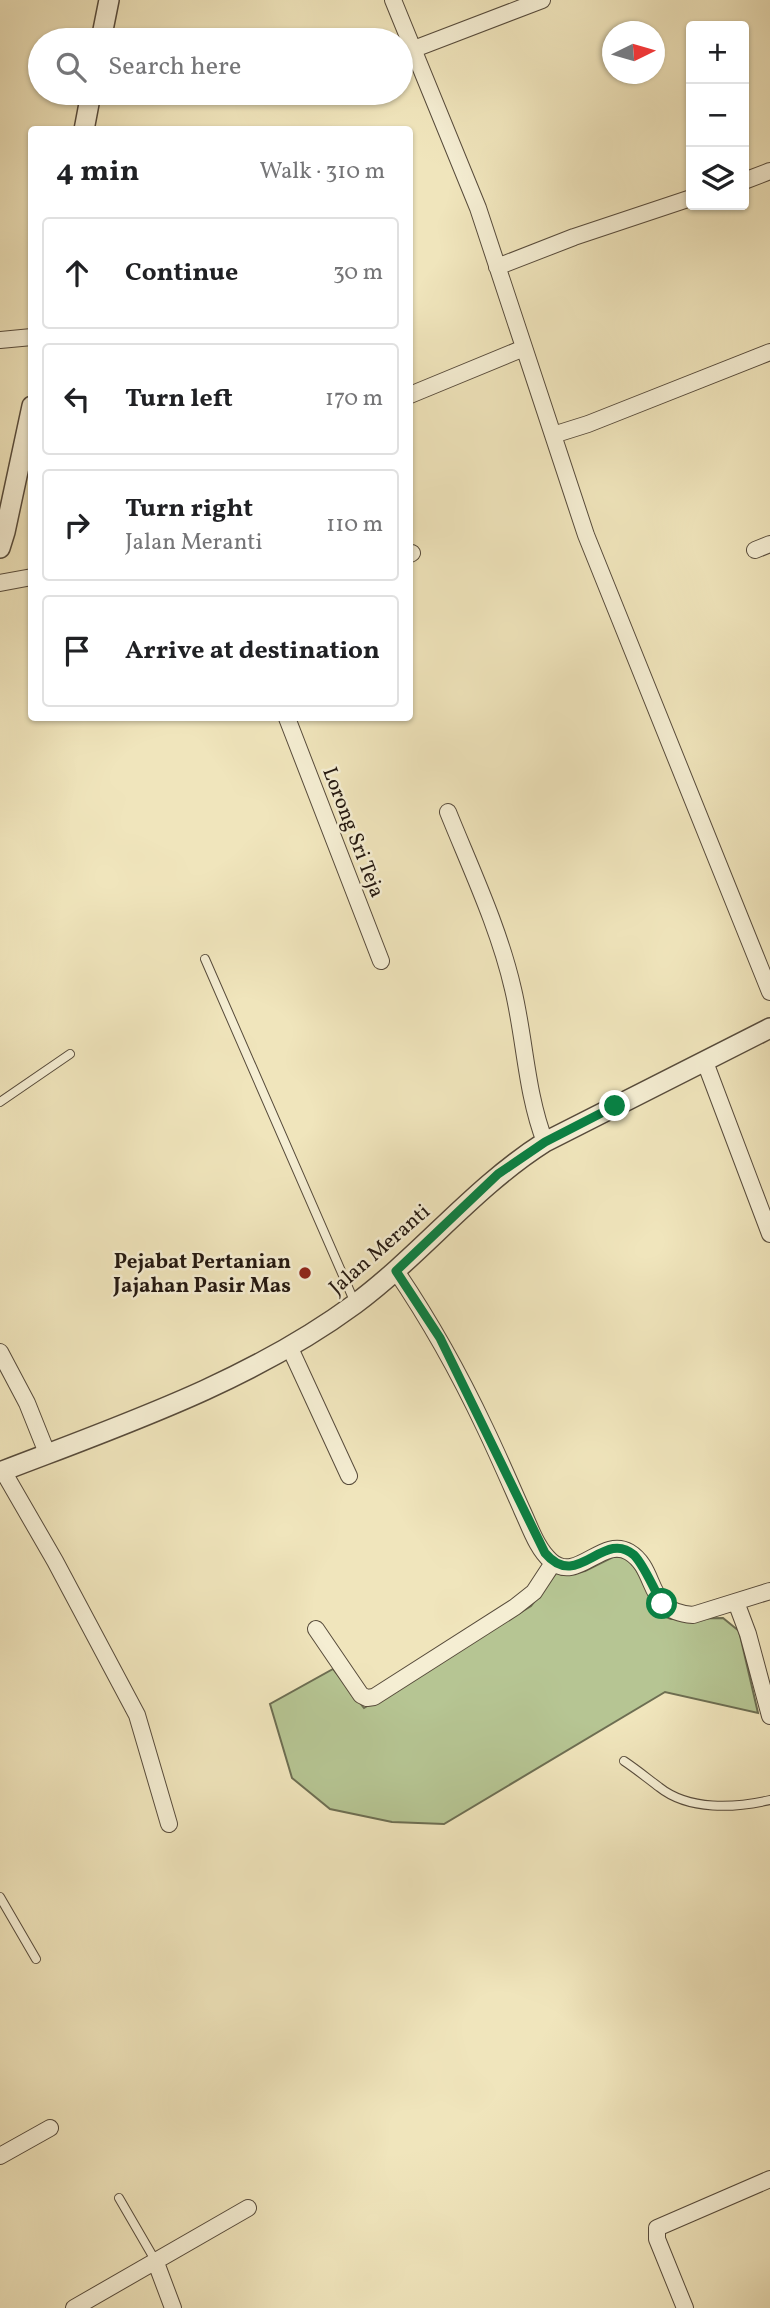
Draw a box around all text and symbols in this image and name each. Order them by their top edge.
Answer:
north arrow [602,21,665,84]
map controls [686,21,749,210]
button: + [686,21,749,84]
search box [28,28,413,105]
icon: search [52,48,90,86]
text: Search here [108,49,241,85]
button: − [686,84,749,147]
button: layers [686,147,749,210]
text: 4 min [56,151,140,193]
text: Walk · 310 m [259,156,385,188]
icon: ahead [58,254,96,292]
text: Continue [125,255,238,291]
text: 30 m [333,257,383,289]
icon: left [58,380,96,418]
text: Turn left [125,381,233,417]
text: 170 m [325,383,383,415]
text: Turn right [125,491,253,527]
icon: right [58,506,96,544]
text: 110 m [326,509,383,541]
text: Jalan Meranti [125,527,262,559]
icon: arrive [58,632,96,670]
text: Arrive at destination [125,633,380,669]
street label: Lorong Sri Teja [314,763,391,902]
route end [599,1090,630,1121]
street label: Jalan Meranti [323,1198,437,1302]
place label: Pejabat Pertanian Jajahan Pasir Mas [112,1248,291,1301]
marker: Pejabat Pertanian Jajahan Pasir Mas [297,1265,313,1281]
route start [646,1588,677,1619]

